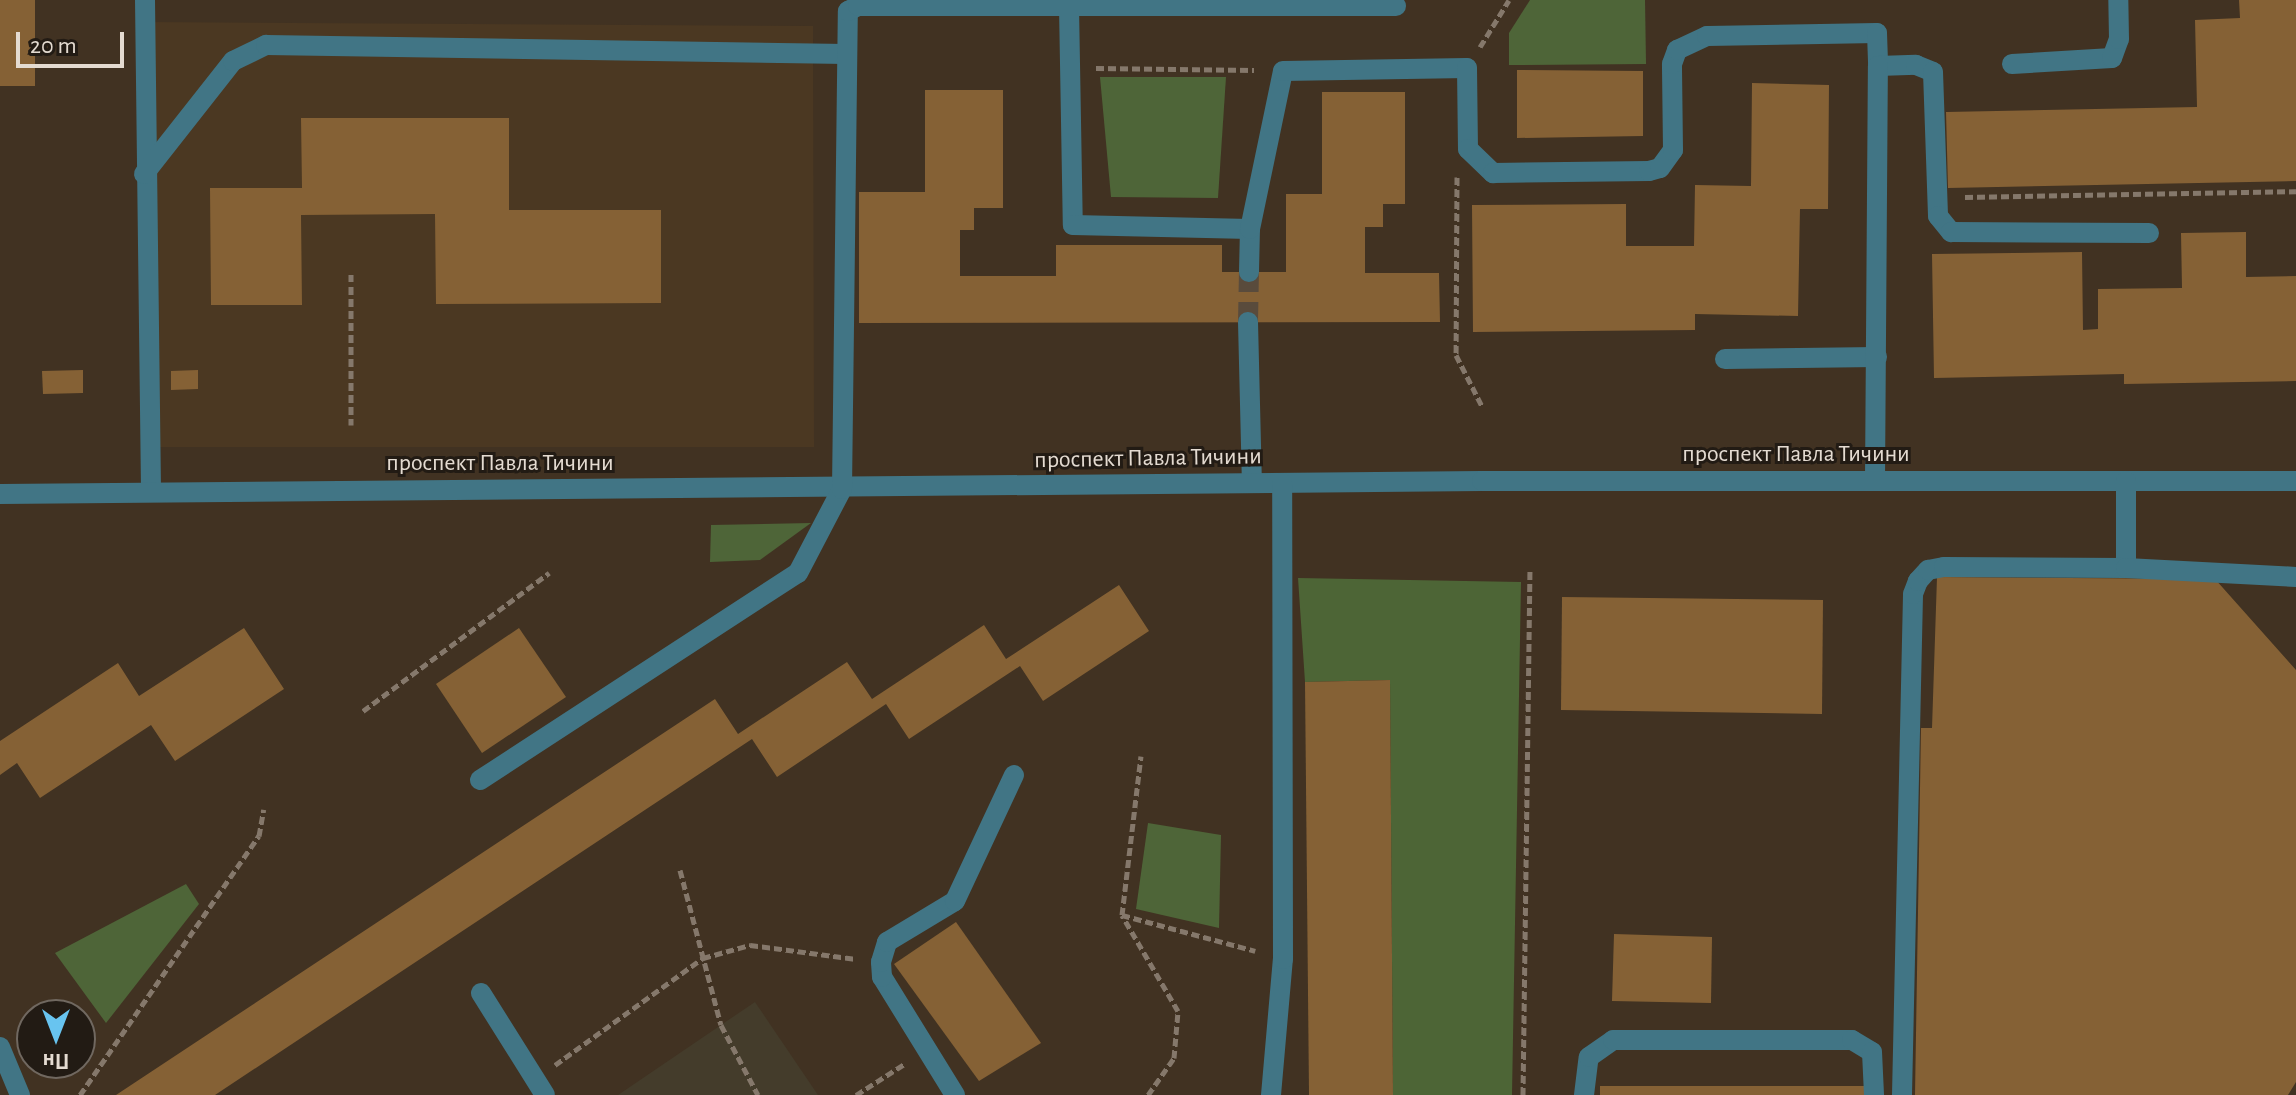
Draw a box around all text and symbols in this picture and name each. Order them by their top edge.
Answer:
scale bar [20,16,128,66]
text: 20 m [30,34,77,58]
street label: проспект Павла Тичини [1682,441,1910,469]
street label: проспект Павла Тичини [1034,443,1262,475]
street label: проспект Павла Тичини [386,450,614,478]
north arrow [16,999,96,1079]
text: Пн [43,1050,69,1072]

